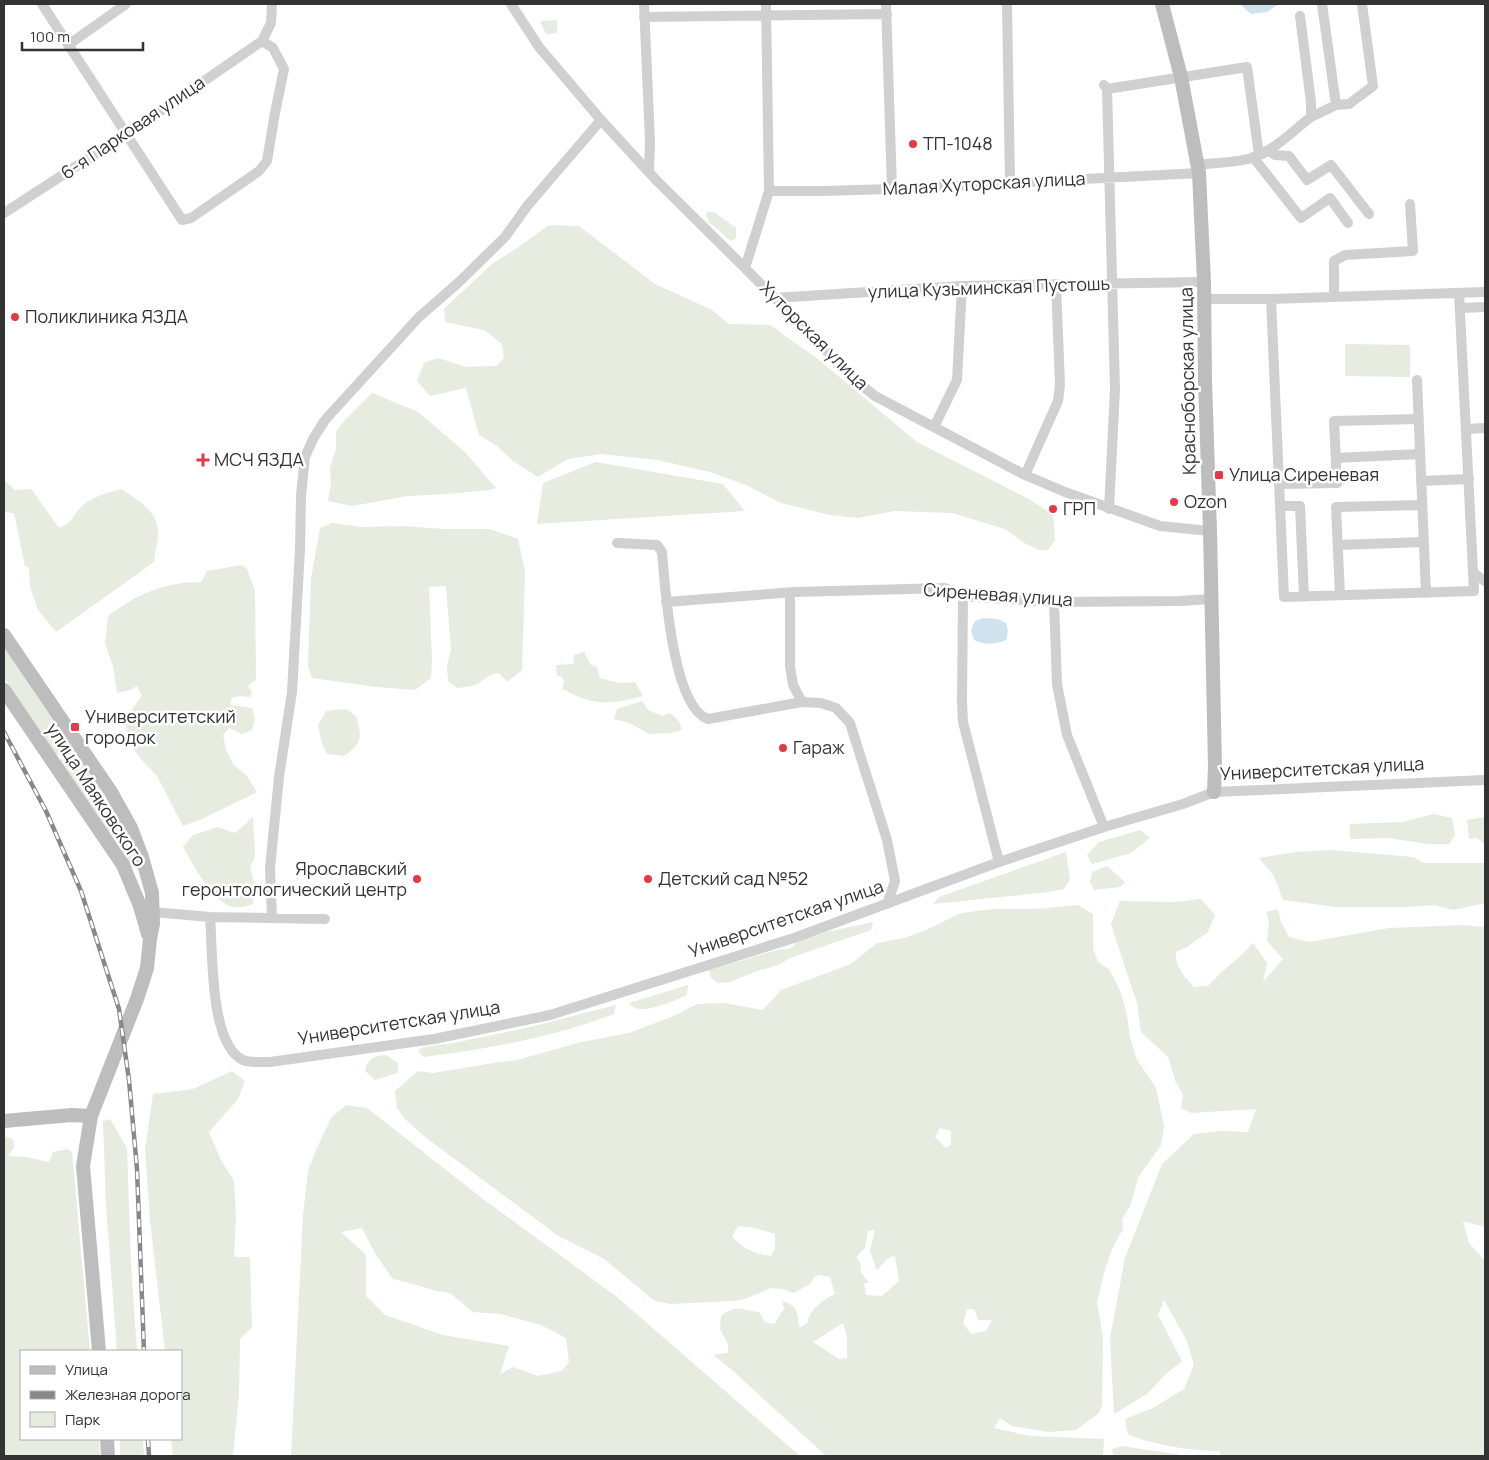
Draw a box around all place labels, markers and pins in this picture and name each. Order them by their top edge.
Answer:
place label: ТП-1048 [923,131,993,155]
marker: ТП-1048 [907,138,919,150]
place label: Поликлиника ЯЗДА [25,304,189,328]
marker: Поликлиника ЯЗДА [9,311,21,323]
place label: МСЧ ЯЗДА [214,447,305,471]
marker: МСЧ ЯЗДА [196,453,210,467]
place label: Улица Сиреневая [1229,462,1379,486]
marker: Улица Сиреневая [1213,469,1225,481]
place label: Ozon [1184,489,1227,513]
place label: ГРП [1063,496,1096,520]
marker: Ozon [1168,496,1180,508]
marker: ГРП [1047,503,1059,515]
place label: Университетский городок [85,704,236,749]
marker: Университетский городок [69,721,81,733]
place label: Гараж [793,735,845,759]
marker: Гараж [777,742,789,754]
place label: Ярославский геронтологический центр [182,856,407,901]
place label: Детский сад №52 [658,866,808,890]
marker: Ярославский геронтологический центр [411,873,423,885]
marker: Детский сад №52 [642,873,654,885]

